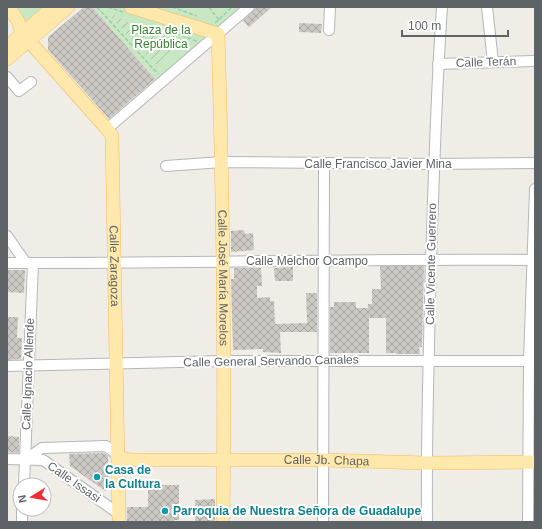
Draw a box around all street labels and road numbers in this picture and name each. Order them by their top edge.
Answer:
street label: Calle Terán [456,54,516,70]
street label: Calle Francisco Javier Mina [304,157,452,171]
street label: Calle Vicente Guerrero [423,203,439,325]
street label: Calle José María Morelos [215,210,231,346]
street label: Calle Zaragoza [107,225,122,307]
street label: Calle Melchor Ocampo [246,254,368,268]
street label: Calle Ignacio Allende [19,317,37,430]
street label: Calle General Servando Canales [183,352,359,370]
street label: Calle Jb. Chapa [284,453,370,468]
street label: Calle Issasi [45,459,103,505]

